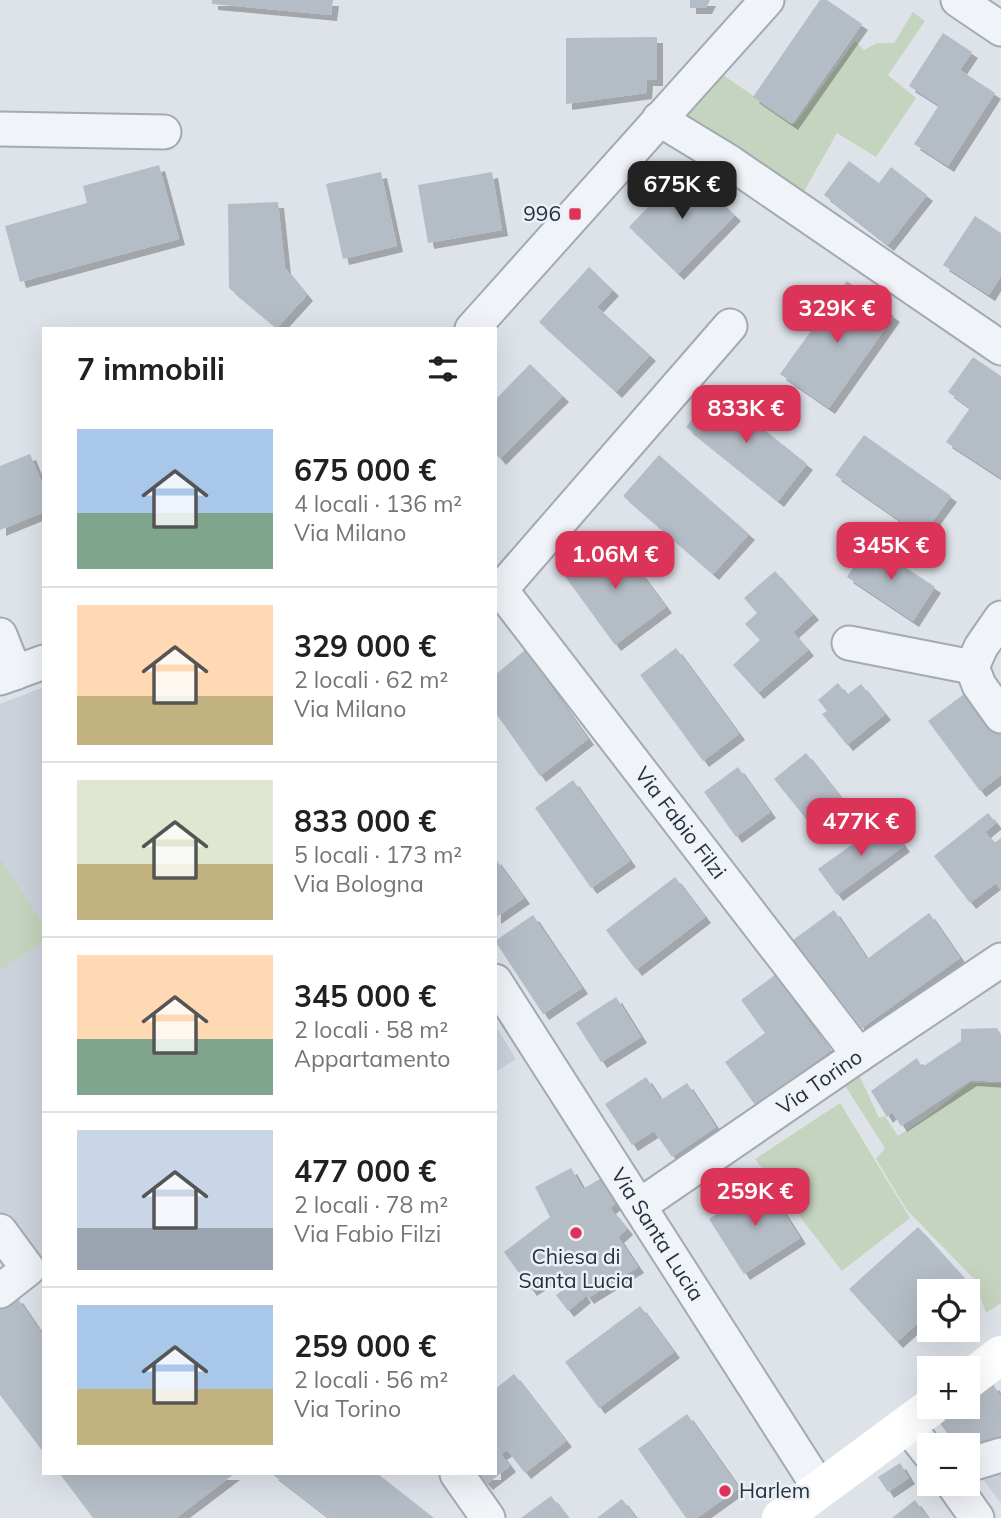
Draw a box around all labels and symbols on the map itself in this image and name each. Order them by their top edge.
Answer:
pin: 675K € [625,162,739,221]
place label: 996 [523,200,561,226]
marker: 996 [567,206,583,222]
pin: 329K € [780,286,894,345]
pin: 833K € [689,386,803,445]
pin: 345K € [834,522,948,582]
pin: 1.06M € [550,532,680,591]
street label: Via Fabio Filzi [630,761,732,884]
pin: 477K € [804,798,918,858]
street label: Via Torino [771,1043,867,1120]
street label: Via Santa Lucia [606,1163,710,1305]
pin: 259K € [698,1168,812,1228]
marker: Chiesa di Santa Lucia [568,1225,584,1241]
place label: Chiesa di Santa Lucia [519,1243,633,1293]
place label: Harlem [739,1477,810,1503]
marker: Harlem [717,1483,733,1499]

